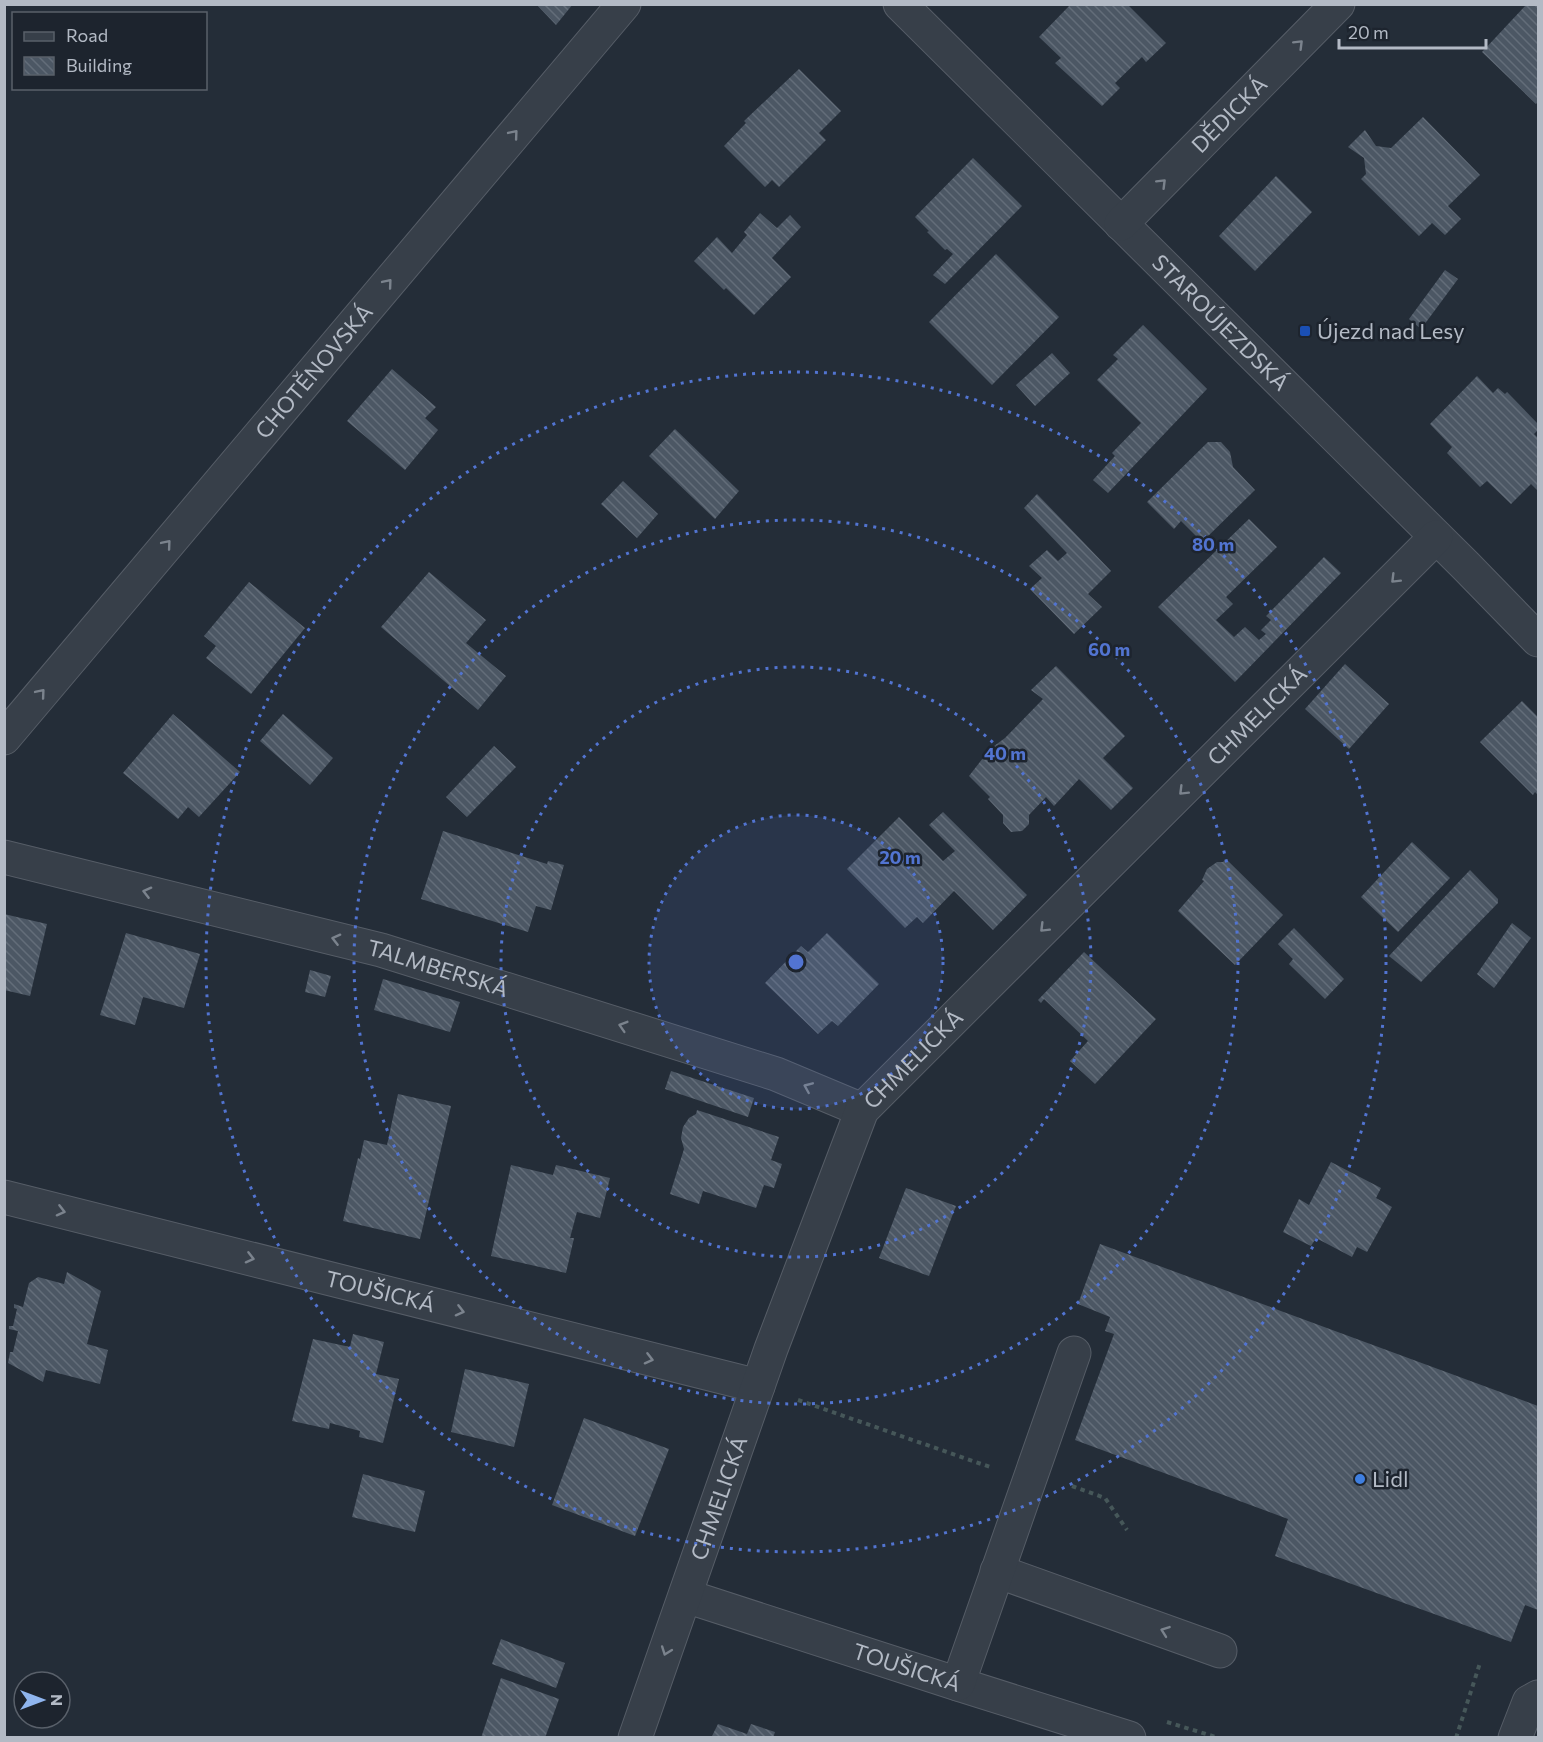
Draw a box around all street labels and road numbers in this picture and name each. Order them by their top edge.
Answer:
street label: DĚDICKÁ [1185,70,1272,158]
street label: STAROÚJEZDSKÁ [1147,249,1295,396]
street label: CHOTĚNOVSKÁ [249,298,378,444]
street label: CHMELICKÁ [1201,660,1312,771]
street label: TALMBERSKÁ [365,933,512,1002]
street label: CHMELICKÁ [857,1003,968,1114]
street label: TOUŠICKÁ [323,1264,438,1318]
street label: CHMELICKÁ [684,1432,752,1564]
street label: TOUŠICKÁ [850,1637,964,1697]

